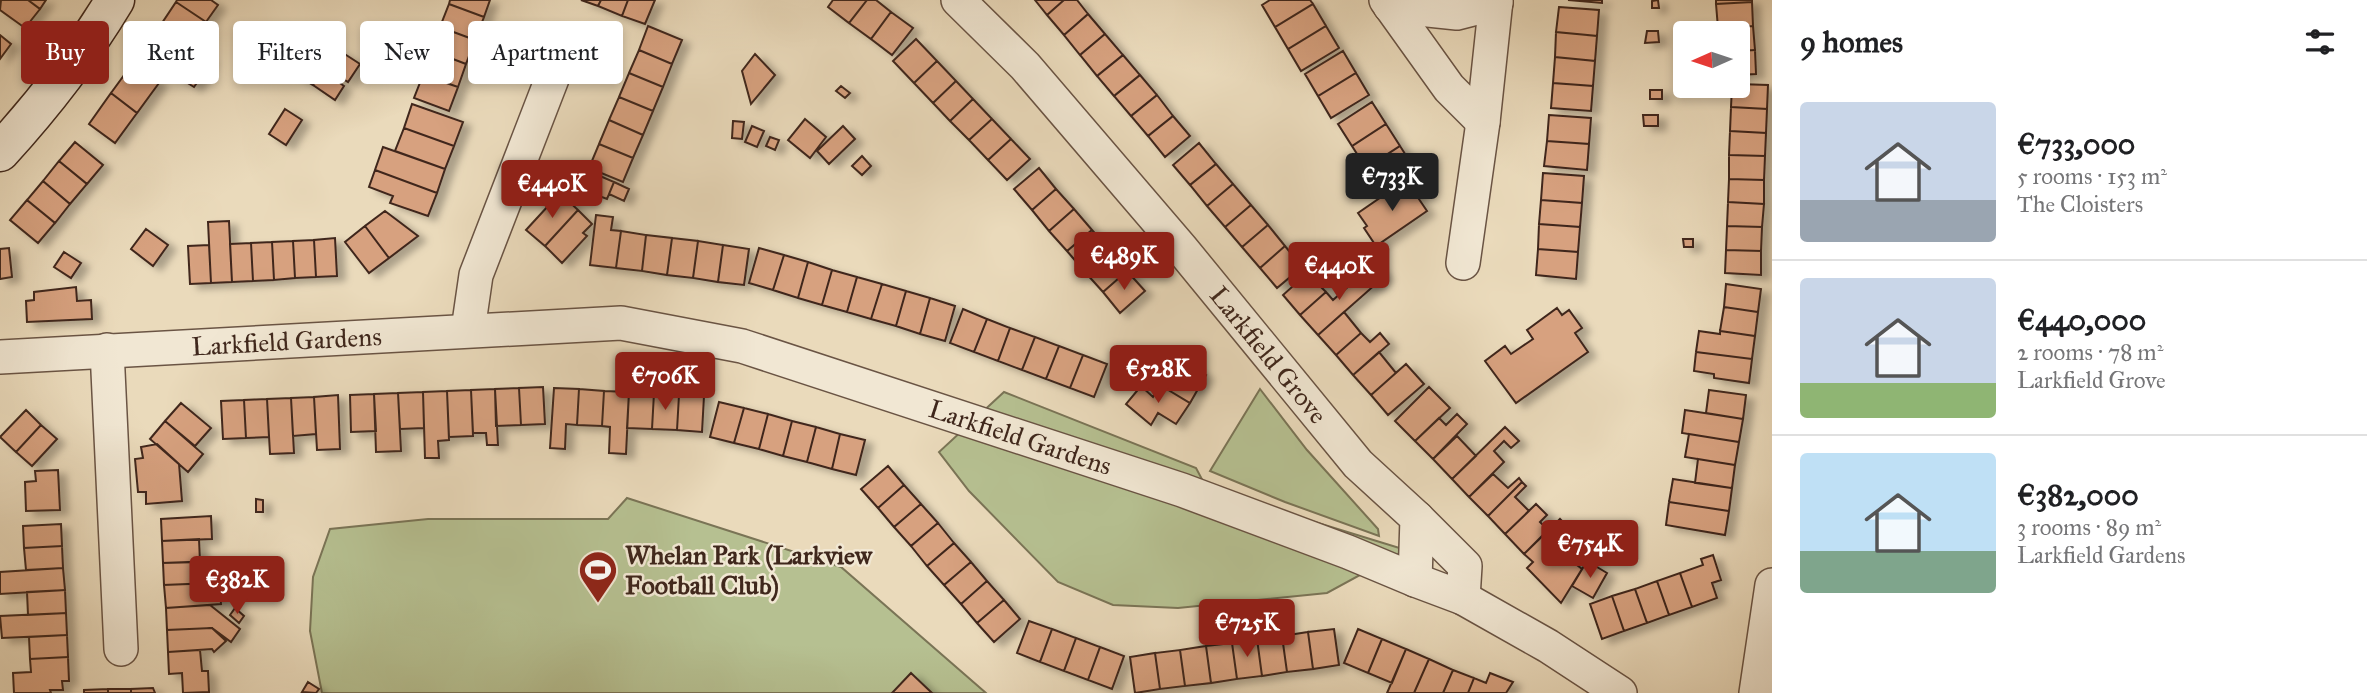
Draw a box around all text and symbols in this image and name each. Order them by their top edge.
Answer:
chip: Buy [21,21,109,84]
chip: Rent [123,21,219,84]
chip: Filters [233,21,346,84]
chip: New [360,21,454,84]
chip: Apartment [468,21,623,84]
north arrow [1673,21,1750,98]
map controls [1673,21,1750,98]
icon: filters [2301,23,2339,61]
text: 9 homes [1800,24,1903,60]
text: €733,000 [2017,126,2135,162]
icon: home [1856,130,1940,214]
pin: €733K [1343,154,1441,213]
pin: €440K [503,160,601,220]
text: €733K [1362,162,1422,190]
text: 5 rooms · 153 m² [2017,162,2167,190]
text: €440K [517,169,587,197]
text: The Cloisters [2017,190,2143,218]
pin: €489K [1075,232,1173,292]
text: €489K [1090,241,1158,269]
pin: €440K [1290,243,1388,302]
text: €440K [1304,251,1374,279]
street label: Larkfield Grove [1203,280,1334,430]
text: €440,000 [2017,302,2146,338]
icon: home [1856,306,1940,390]
street label: Larkfield Gardens [191,320,383,362]
text: 2 rooms · 78 m² [2017,338,2163,366]
pin: €528K [1109,346,1207,405]
pin: €706K [616,352,714,412]
text: €528K [1126,354,1190,382]
text: €706K [631,361,699,389]
text: Larkfield Grove [2017,366,2166,394]
street label: Larkfield Gardens [925,392,1116,482]
text: €382,000 [2017,477,2139,513]
icon: home [1856,481,1940,565]
text: 3 rooms · 89 m² [2017,513,2161,541]
pin: €754K [1541,520,1639,580]
text: €754K [1557,529,1623,557]
place label: Whelan Park (Larkview Football Club) [625,539,873,602]
text: Larkfield Gardens [2017,541,2185,569]
sports icon: Whelan Park (Larkview Football Club) [577,549,619,604]
pin: €382K [188,556,286,616]
text: €382K [205,565,269,593]
pin: €725K [1198,600,1296,659]
text: €725K [1215,608,1279,636]

